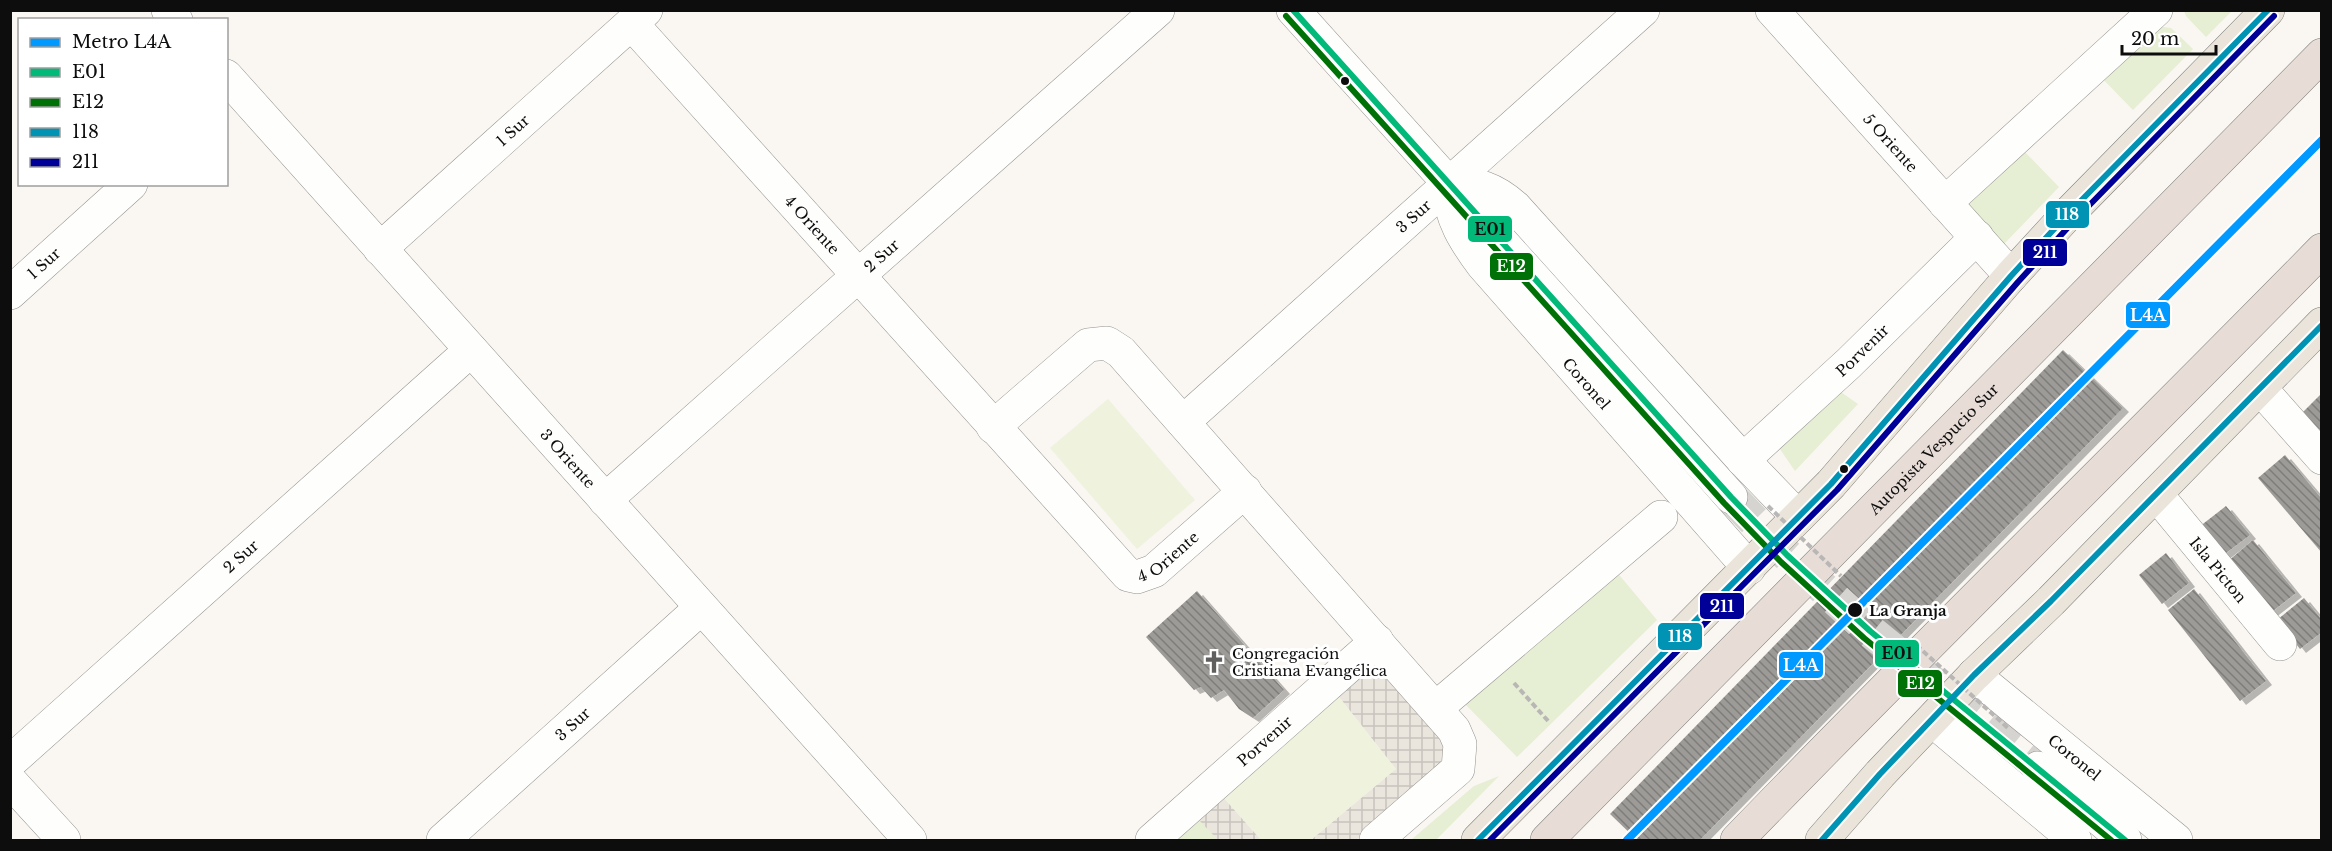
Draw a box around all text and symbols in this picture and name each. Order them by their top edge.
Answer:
legend [18,18,228,186]
scale bar [2122,18,2216,56]
text: 20 m [2131,28,2179,50]
text: Metro L4A [72,31,172,53]
text: E01 [72,61,106,83]
unlabelled marker [1339,75,1351,87]
text: E12 [72,91,104,113]
street label: 5 Oriente [1860,109,1922,176]
street label: 1 Sur [492,110,533,150]
text: 118 [72,121,99,143]
text: 211 [72,151,99,173]
street label: 4 Oriente [781,191,844,258]
street label: 3 Sur [1392,195,1435,236]
line badge: 118 [2045,200,2090,229]
text: 118 [2055,204,2079,224]
line badge: E01 [1467,215,1513,243]
text: E01 [1474,219,1506,239]
street label: 2 Sur [860,234,903,276]
line badge: 211 [2022,238,2068,267]
text: 211 [2033,242,2057,262]
street label: 1 Sur [23,243,65,283]
line badge: E12 [1489,252,1534,281]
text: E12 [1496,256,1526,276]
line badge: L4A [2125,301,2171,329]
text: L4A [2130,305,2167,325]
street label: Porvenir [1831,319,1893,380]
street label: Coronel [1559,354,1615,413]
street label: Autopista Vespucio Sur [1864,378,2003,519]
street label: 3 Oriente [537,425,600,492]
unlabelled marker [1838,463,1850,475]
street label: 4 Oriente [1135,527,1202,586]
street label: Isla Picton [2186,533,2251,606]
street label: 2 Sur [219,535,262,577]
line badge: 211 [1699,592,1745,620]
text: 211 [1710,596,1734,616]
marker: La Granja [1846,601,1864,619]
place label: La Granja [1869,601,1947,620]
line badge: 118 [1657,622,1703,651]
text: 118 [1668,626,1692,646]
line badge: E01 [1874,639,1920,668]
text: E01 [1881,643,1913,663]
place label: Congregación Cristiana Evangélica [1232,644,1388,680]
church icon: Congregación Cristiana Evangélica [1201,649,1227,675]
line badge: L4A [1778,651,1824,679]
text: L4A [1783,655,1820,675]
line badge: E12 [1897,669,1943,698]
text: E12 [1905,673,1935,693]
street label: 3 Sur [551,702,594,744]
street label: Porvenir [1233,711,1296,770]
street label: Coronel [2044,730,2105,784]

